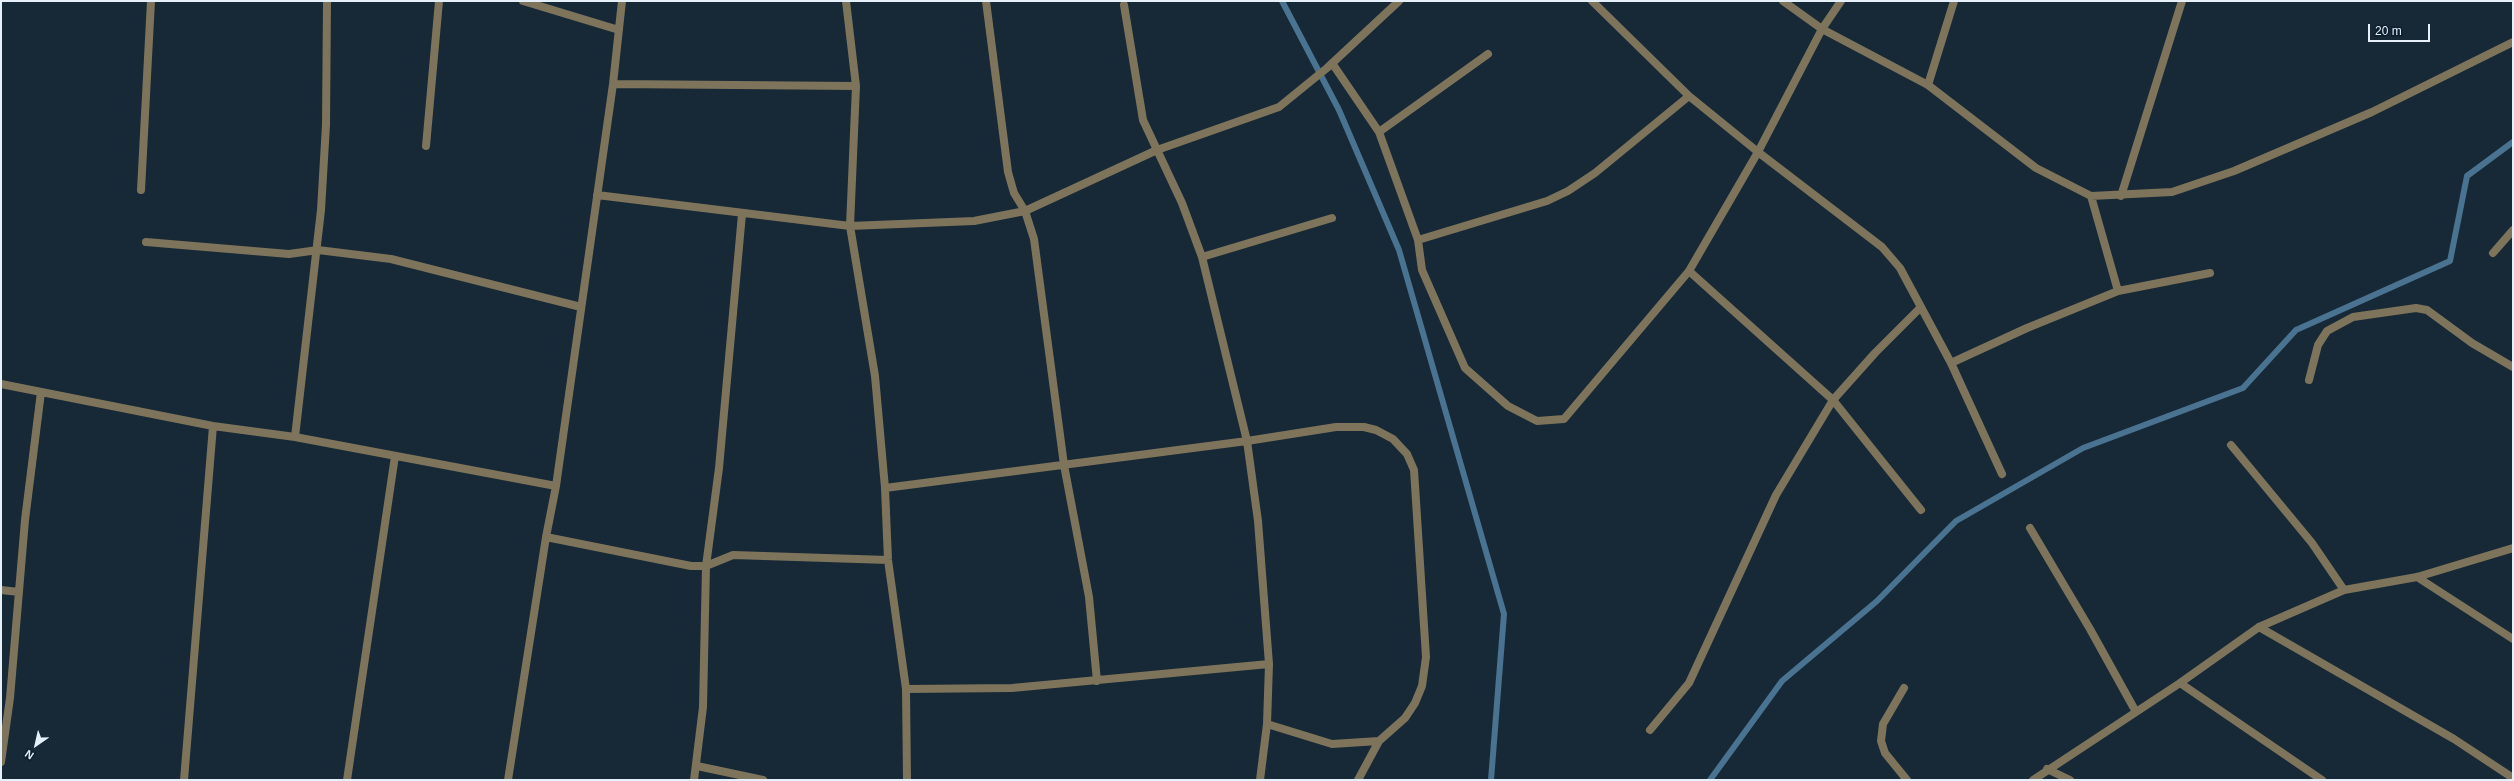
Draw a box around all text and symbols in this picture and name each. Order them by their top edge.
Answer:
scale bar [2370,16,2432,42]
text: 20 m [2375,24,2402,38]
north arrow [16,725,56,765]
text: N [23,748,36,762]

